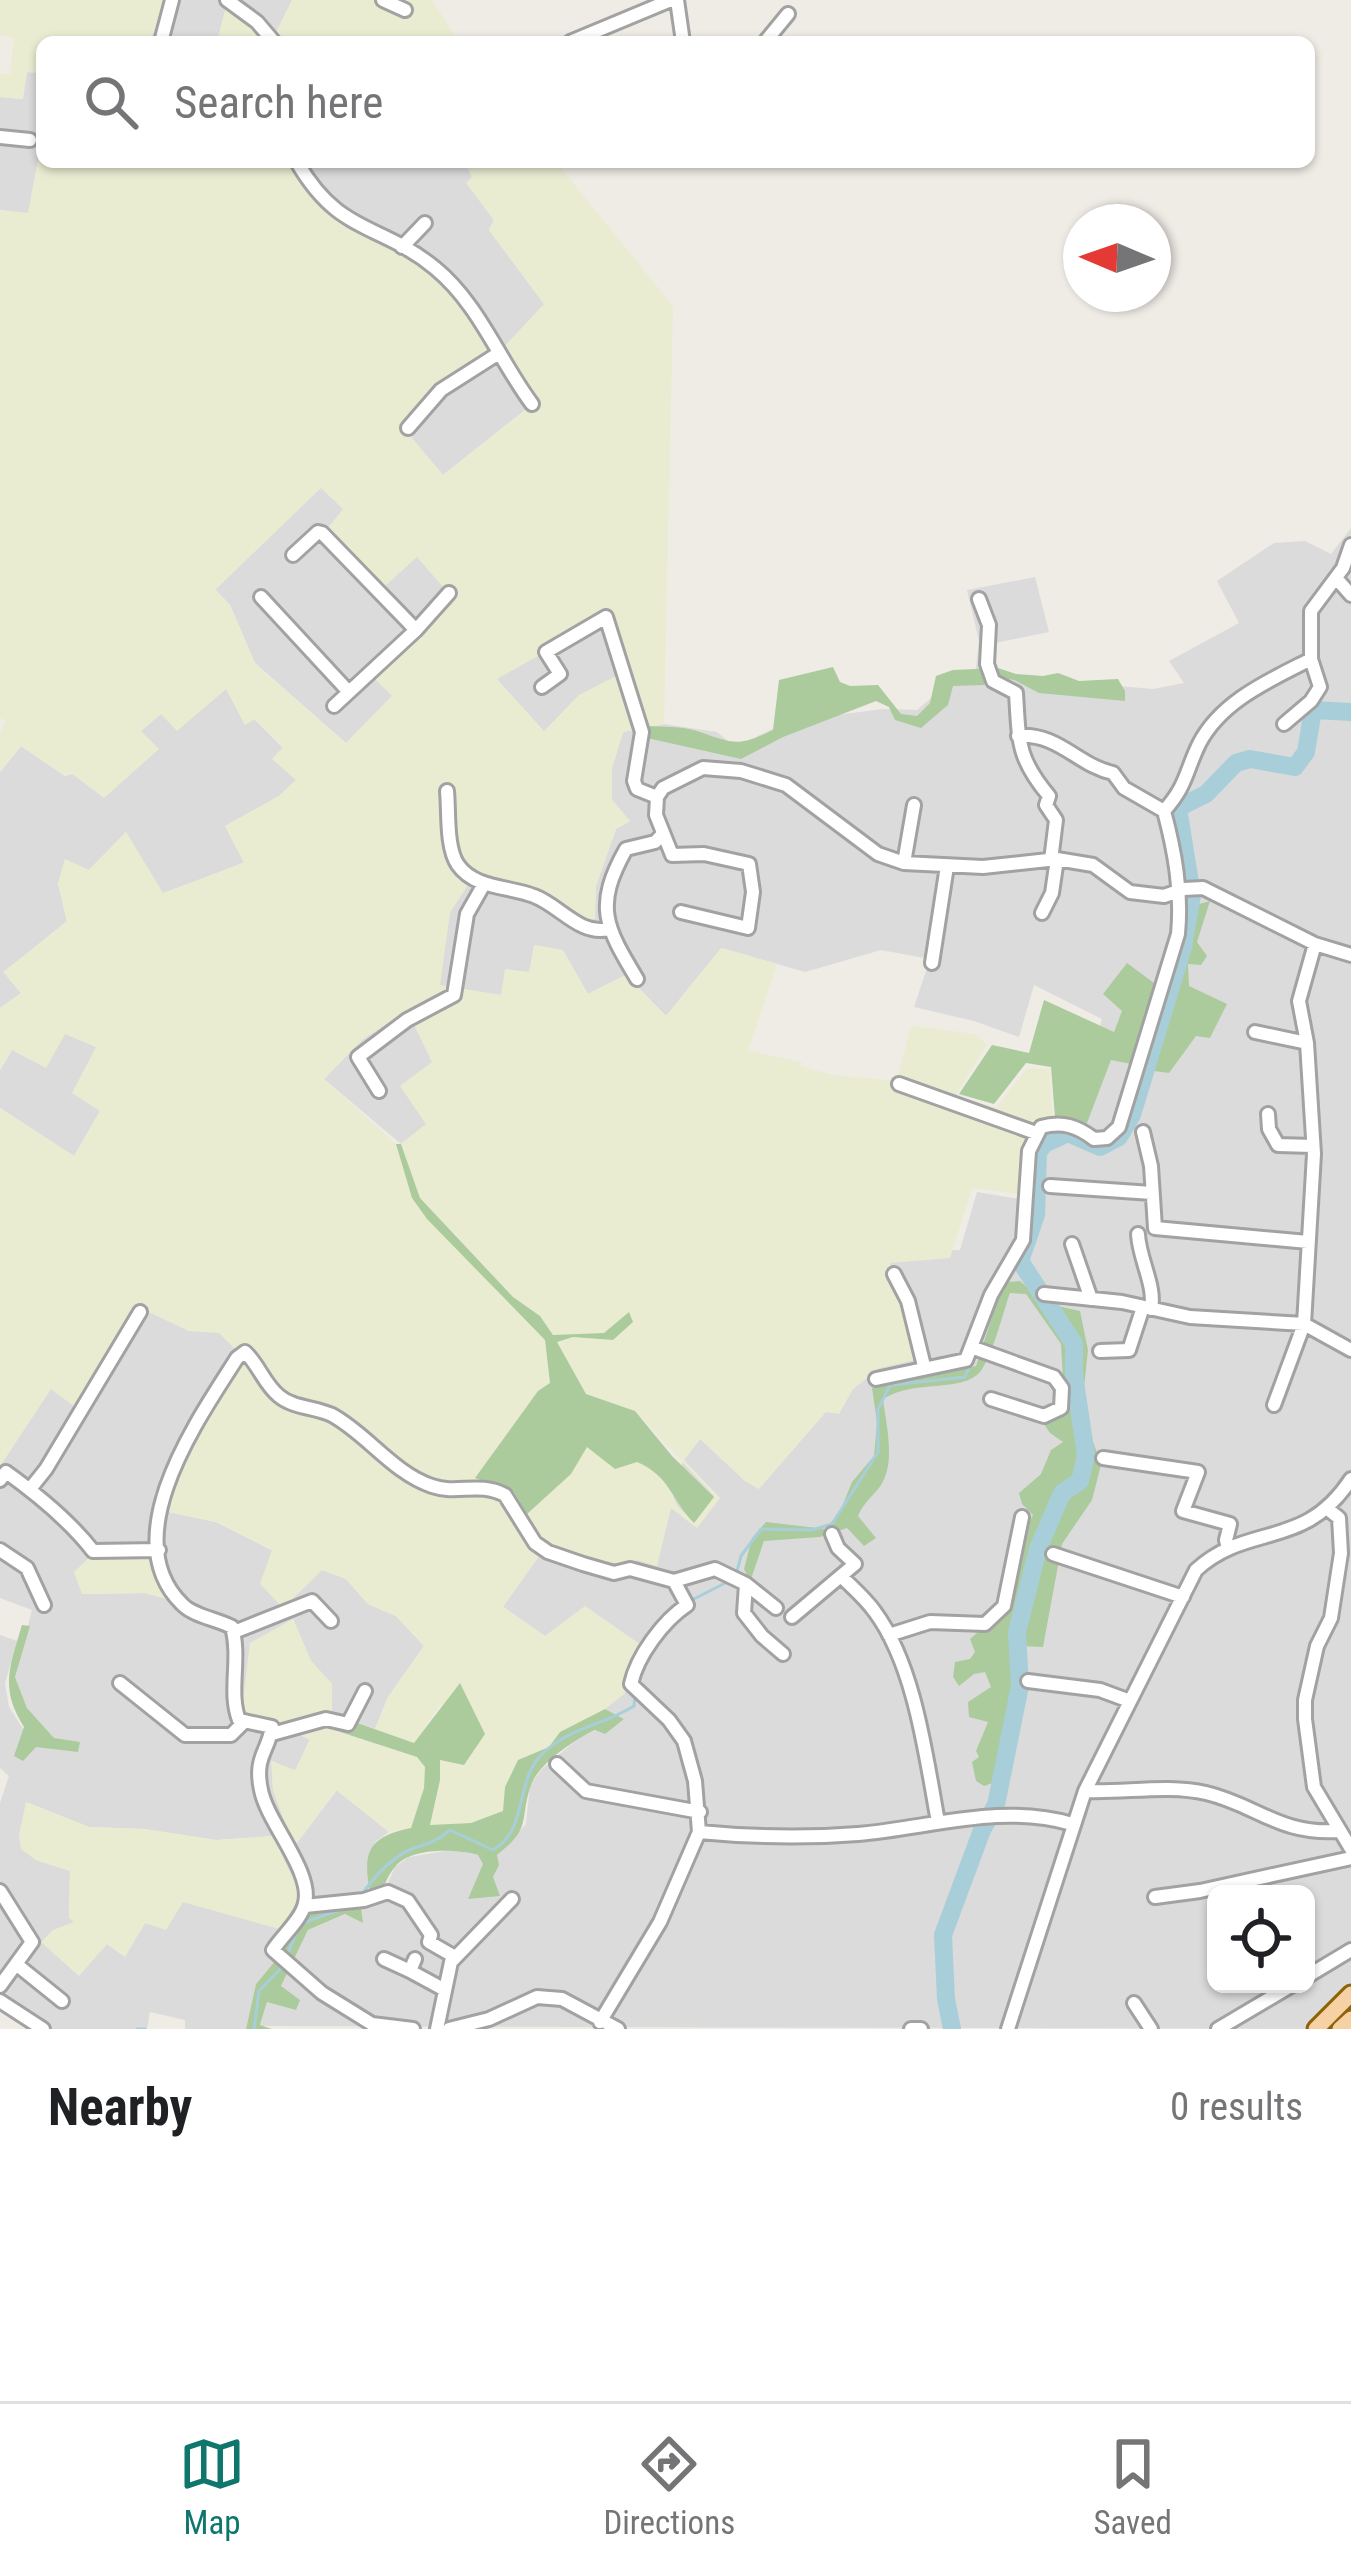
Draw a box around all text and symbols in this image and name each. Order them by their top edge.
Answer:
search box [36,36,1315,168]
icon: search [78,69,144,135]
text: Search here [174,76,383,129]
north arrow [1063,204,1171,312]
map controls [1207,1885,1315,1993]
button: locate [1207,1885,1315,1993]
text: Nearby [48,2078,192,2137]
text: 0 results [1170,2084,1303,2130]
tab: Map [179,2431,245,2542]
tab: Directions [603,2431,735,2542]
tab: Saved [1093,2431,1172,2542]

